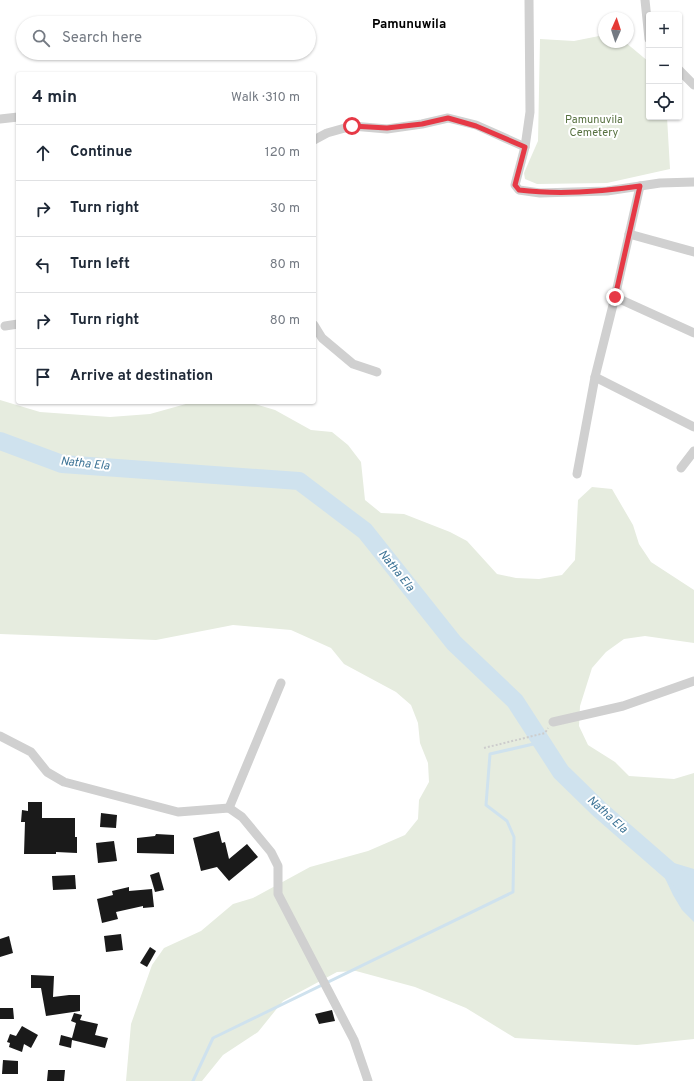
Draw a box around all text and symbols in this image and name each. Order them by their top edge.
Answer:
north arrow [598,12,634,48]
map controls [646,12,682,120]
button: + [646,12,682,48]
search box [16,16,316,60]
district label: Pamunuwila [372,17,446,33]
icon: search [30,27,52,49]
text: Search here [62,29,142,48]
button: − [646,48,682,84]
button: locate [646,84,682,120]
text: 4 min [32,87,77,109]
text: Walk · 310 m [231,90,300,106]
park label: Pamunuvila Cemetery [565,113,623,140]
route start [343,117,361,135]
icon: ahead [32,142,54,164]
text: Continue [70,143,132,162]
text: 120 m [265,145,300,161]
icon: right [32,198,54,220]
text: Turn right [70,199,139,218]
text: 30 m [270,201,300,217]
icon: left [32,254,54,276]
text: Turn left [70,255,130,274]
text: 80 m [270,257,300,273]
route end [606,288,624,306]
icon: right [32,310,54,332]
text: Turn right [70,311,139,330]
text: 80 m [270,313,300,329]
icon: arrive [32,366,54,388]
text: Arrive at destination [70,367,213,386]
water label: Natha Ela [60,453,111,475]
water label: Natha Ela [374,547,418,596]
water label: Natha Ela [583,793,631,838]

